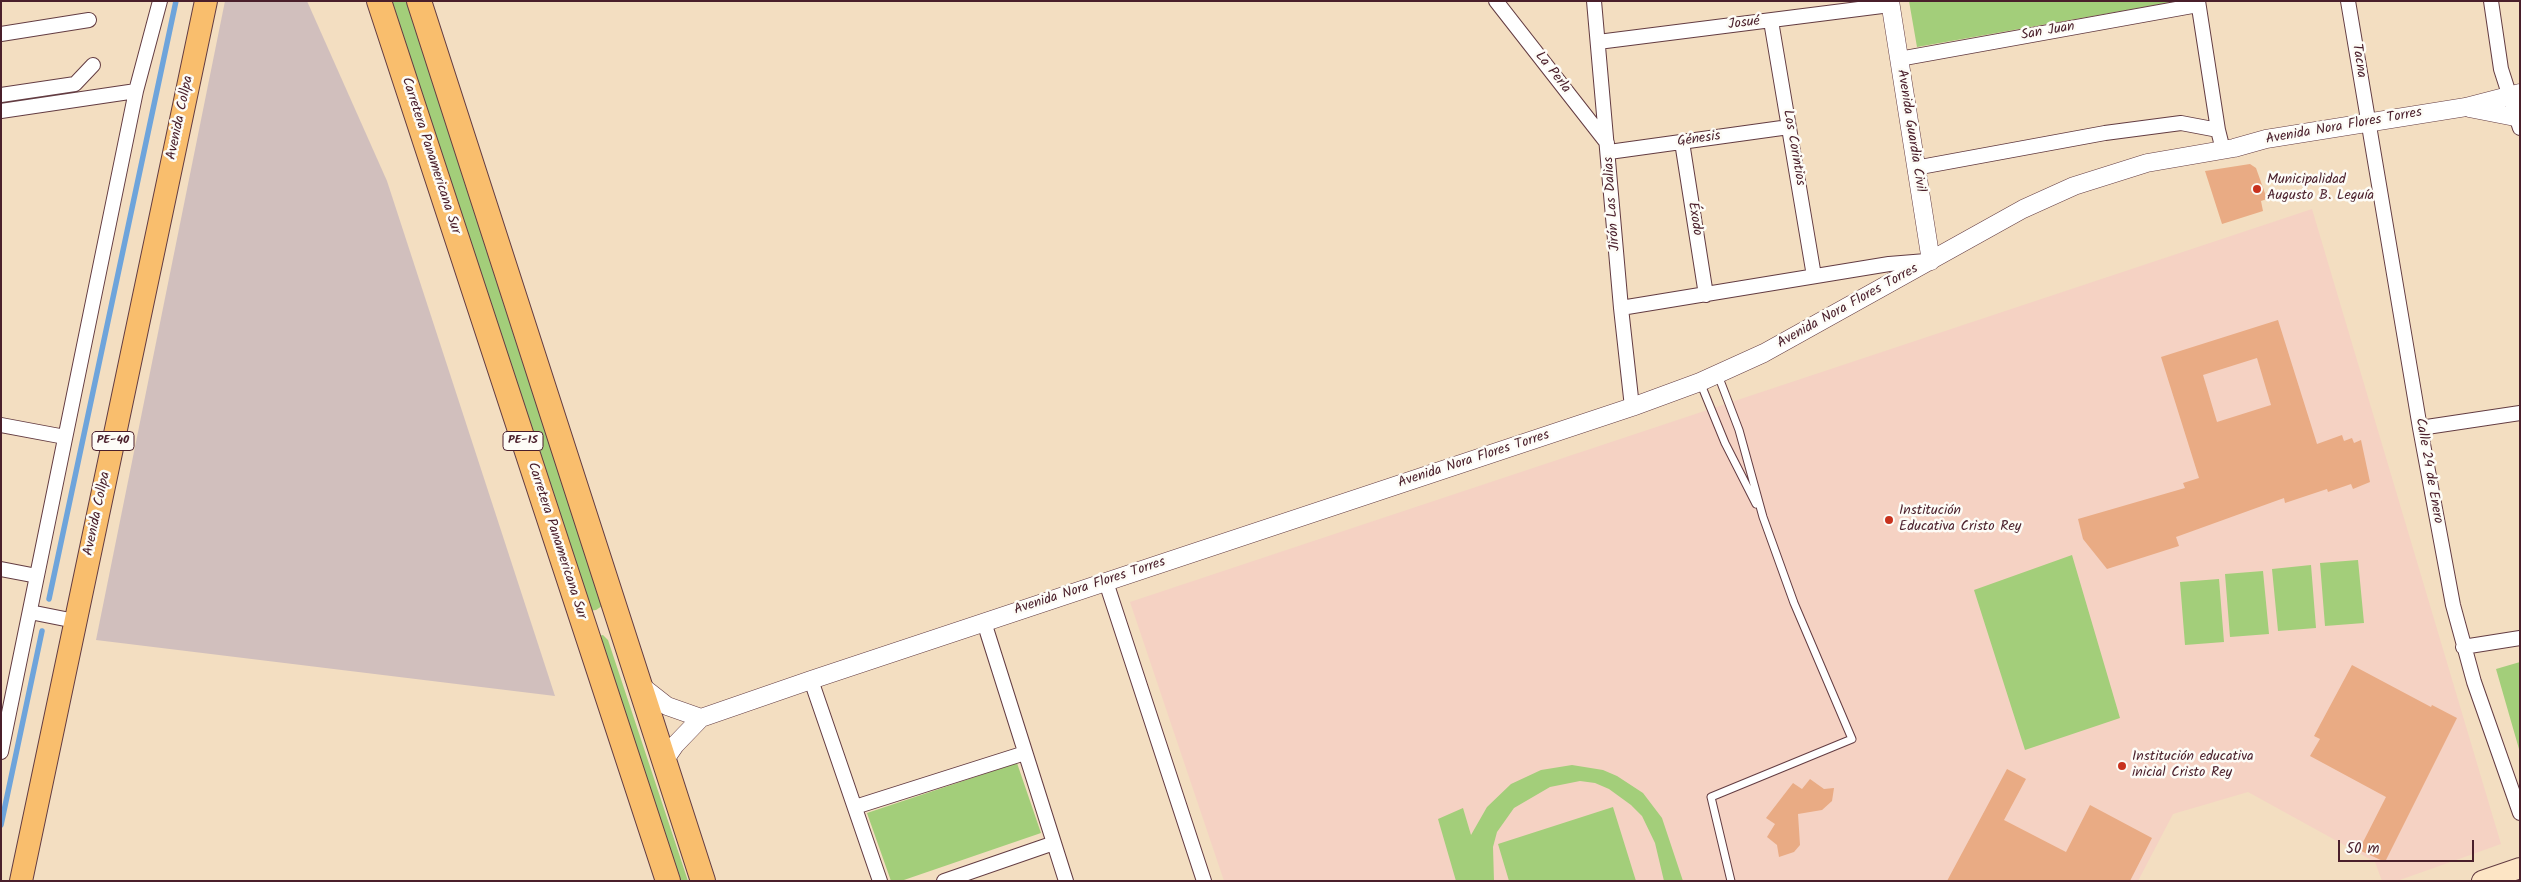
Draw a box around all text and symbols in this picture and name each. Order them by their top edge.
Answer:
street label: Josué [1727,14,1761,34]
street label: San Juan [2020,19,2076,45]
street label: Tacna [2347,43,2369,79]
street label: La Perla [1530,49,1574,97]
street label: Avenida Guardia Civil [1892,68,1928,194]
street label: Avenida Collpa [164,74,198,162]
street label: Carretera Panamericana Sur [397,75,463,237]
street label: Avenida Nora Flores Torres [2265,105,2423,149]
street label: Los Corintios [1778,109,1808,187]
street label: Génesis [1676,129,1722,151]
street label: Jirón Las Dalias [1601,156,1625,252]
place label: Municipalidad Augusto B. Leguía [2267,173,2374,206]
marker: Municipalidad Augusto B. Leguía [2251,183,2263,195]
street label: Éxodo [1683,201,1705,237]
street label: Avenida Nora Flores Torres [1775,261,1921,353]
street label: Calle 24 de Enero [2410,417,2446,525]
street label: Avenida Nora Flores Torres [1396,428,1552,492]
road number: PE-40 [92,432,134,451]
road number: PE-1S [503,432,543,451]
street label: Carretera Panamericana Sur [523,460,589,622]
street label: Avenida Collpa [81,470,115,558]
place label: Institución Educativa Cristo Rey [1899,504,2021,536]
marker: Institución Educativa Cristo Rey [1883,514,1895,526]
street label: Avenida Nora Flores Torres [1012,555,1168,619]
place label: Institución educativa inicial Cristo Rey [2132,750,2254,782]
marker: Institución educativa inicial Cristo Rey [2116,760,2128,772]
scale bar [2341,830,2477,862]
text: 50 m [2346,837,2380,861]

